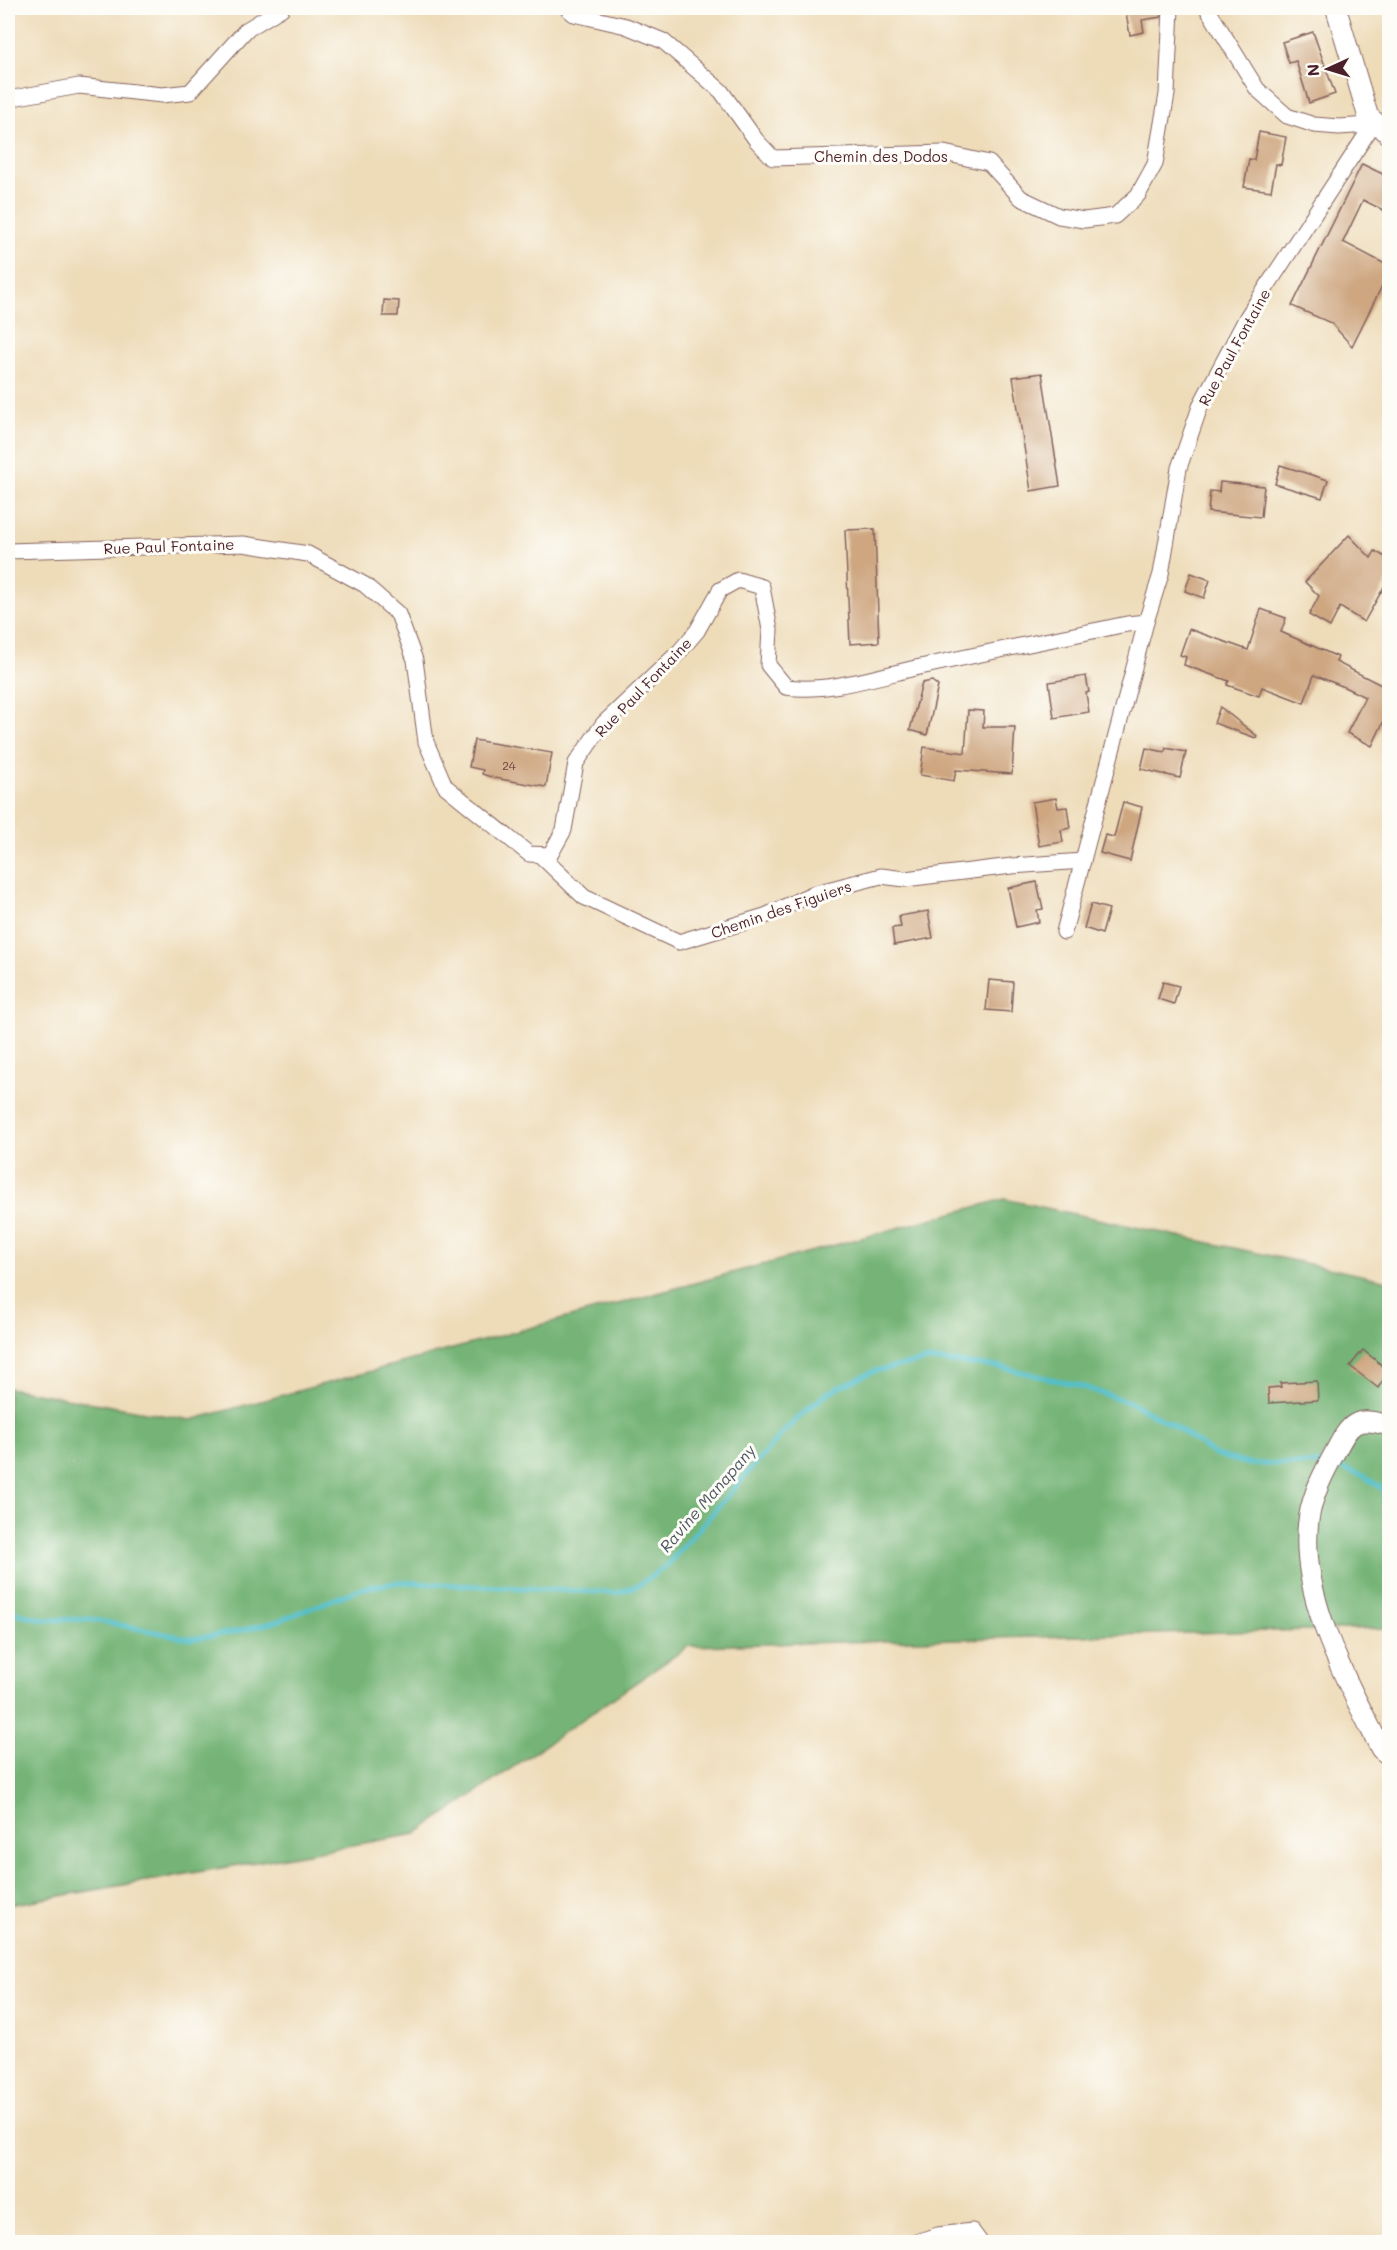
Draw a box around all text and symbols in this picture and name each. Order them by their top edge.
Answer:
north arrow [1298,39,1358,99]
text: N [1302,63,1323,77]
street label: Chemin des Dodos [814,146,948,166]
street label: Rue Paul Fontaine [1194,285,1274,409]
street label: Rue Paul Fontaine [103,534,235,558]
street label: Rue Paul Fontaine [590,633,696,741]
house number: 24 [502,757,516,773]
street label: Chemin des Figuiers [708,876,854,942]
water label: Ravine Manapany [654,1439,760,1556]

